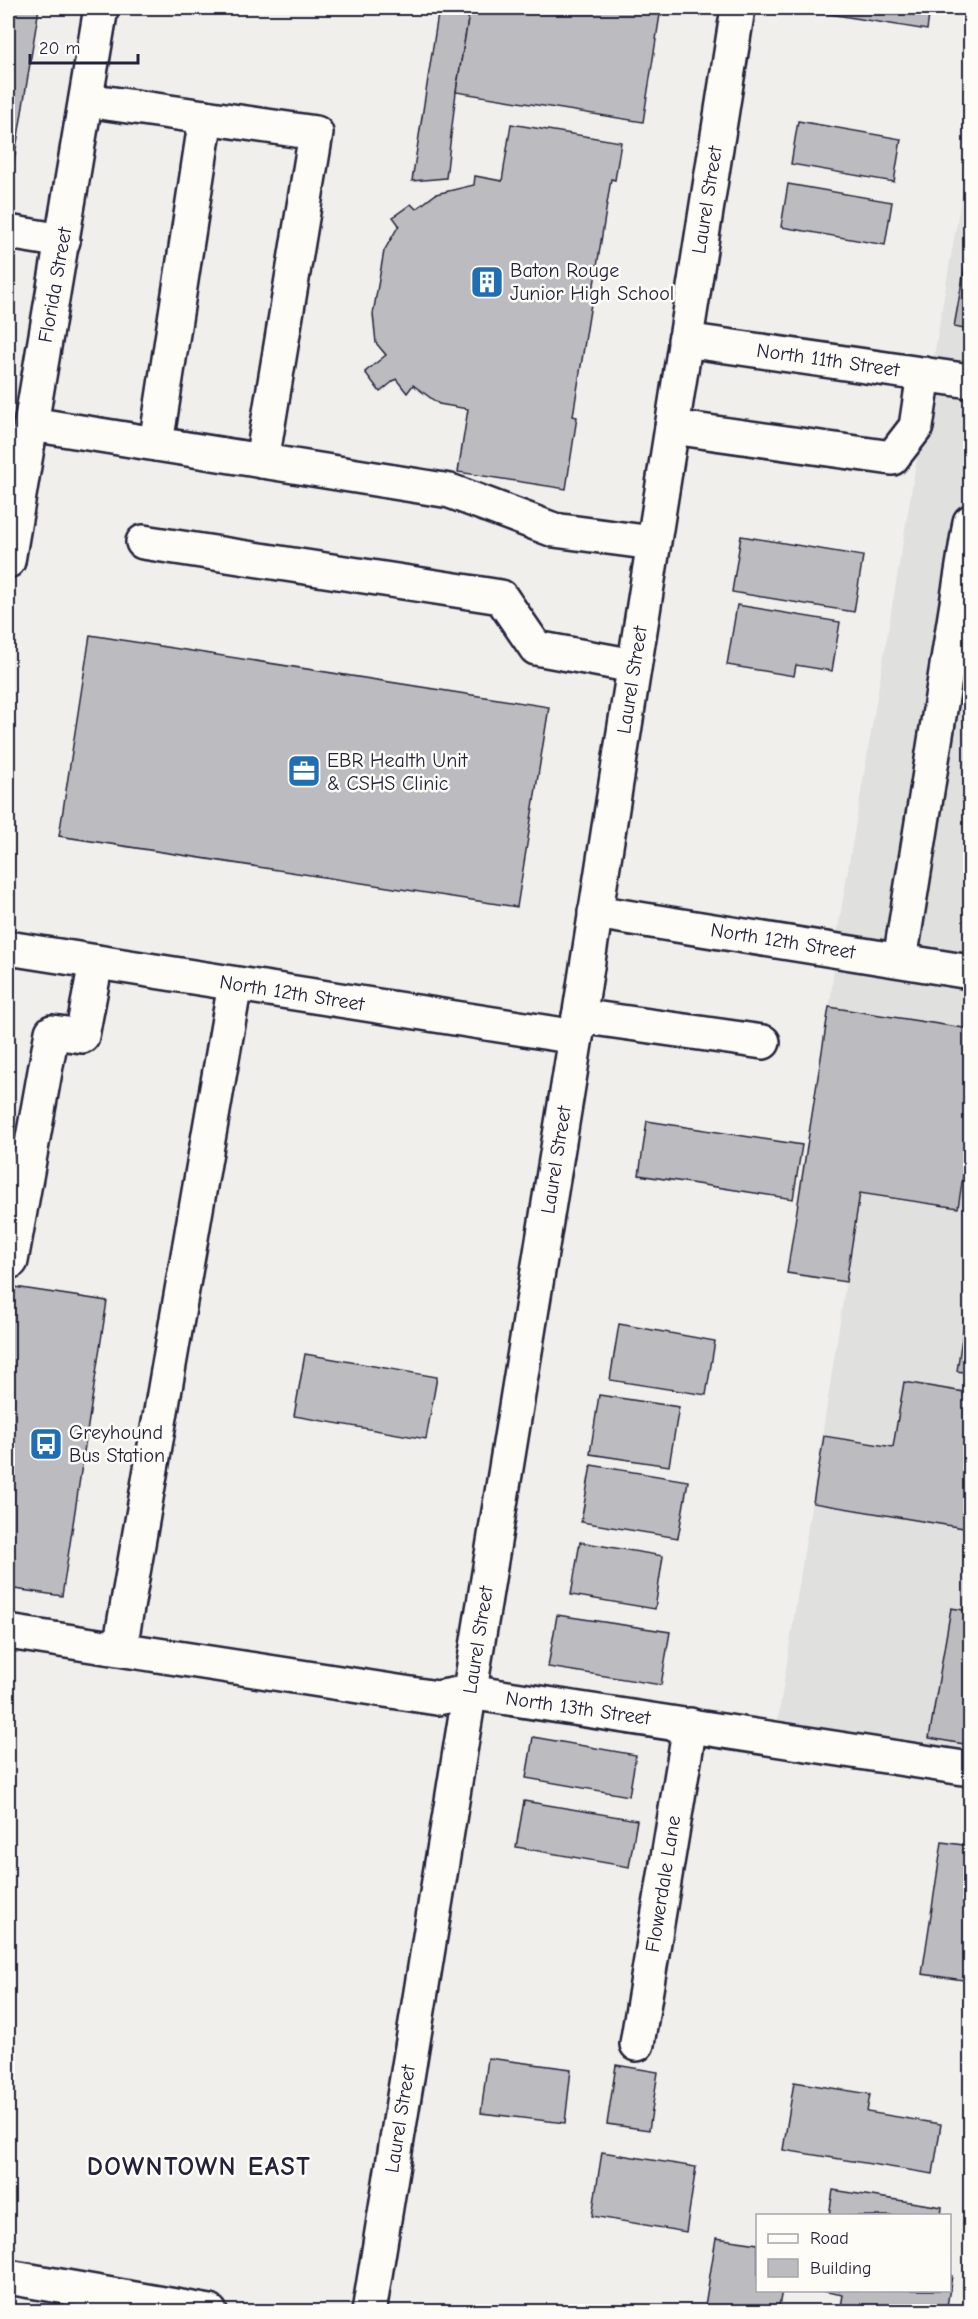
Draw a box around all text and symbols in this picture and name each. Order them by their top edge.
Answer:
scale bar [30,27,138,65]
text: 20 m [39,38,80,59]
street label: Laurel Street [687,143,727,256]
street label: Florida Street [34,224,77,344]
place label: Baton Rouge Junior High School [510,259,674,305]
building icon: Baton Rouge Junior High School [469,264,505,300]
street label: North 11th Street [755,339,902,382]
street label: Laurel Street [612,623,652,736]
place label: EBR Health Unit & CSHS Clinic [327,749,469,795]
office icon: EBR Health Unit & CSHS Clinic [286,753,322,789]
street label: North 12th Street [709,918,858,964]
street label: North 12th Street [218,970,367,1016]
street label: Laurel Street [536,1103,576,1216]
place label: Greyhound Bus Station [69,1421,165,1467]
bus stop icon: Greyhound Bus Station [28,1426,64,1462]
street label: Laurel Street [458,1583,498,1696]
street label: North 13th Street [504,1686,653,1730]
street label: Flowerdale Lane [641,1814,685,1954]
street label: Laurel Street [380,2062,420,2175]
district label: DOWNTOWN EAST [87,2152,311,2182]
legend [756,2214,951,2292]
text: Road [810,2228,849,2249]
text: Building [810,2258,872,2279]

